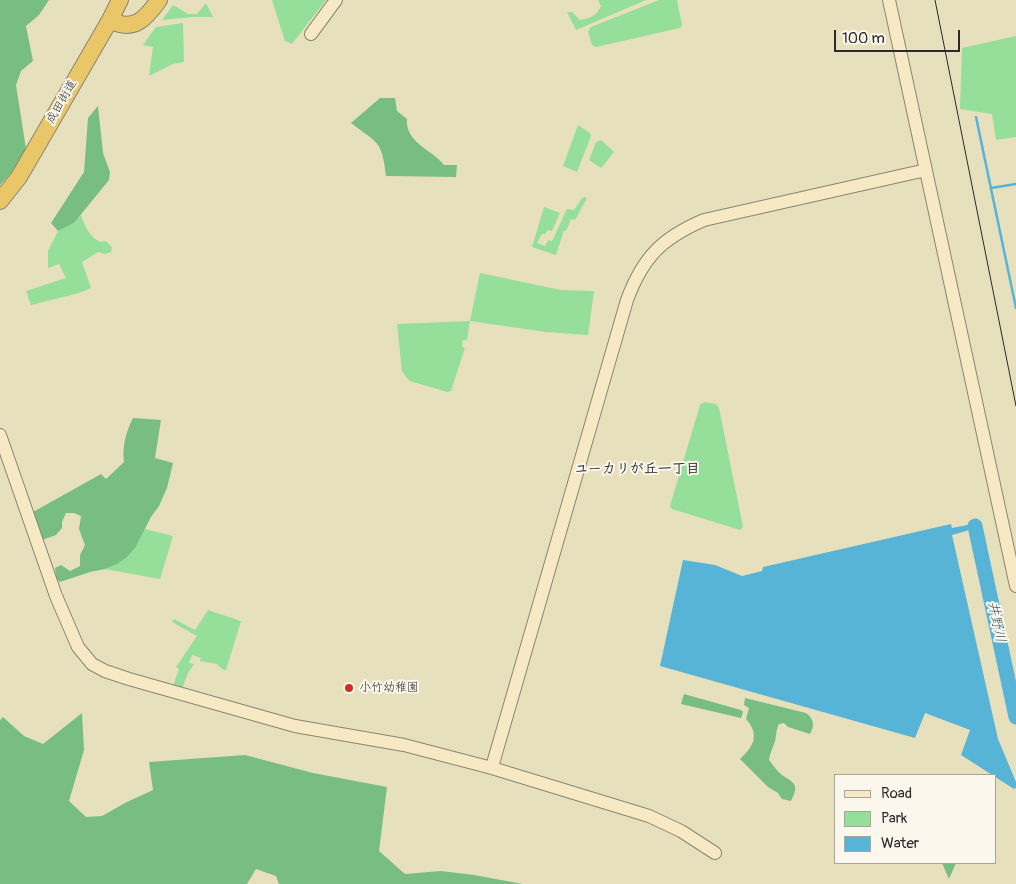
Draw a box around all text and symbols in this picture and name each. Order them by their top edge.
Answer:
scale bar [836,20,962,52]
text: 100 m [842,29,885,48]
street label: 成田街道 [44,78,80,126]
district label: ユーカリが丘一丁目 [574,461,700,477]
water label: 井野川 [983,600,1009,644]
place label: 小竹幼稚園 [359,681,419,695]
marker: 小竹幼稚園 [343,682,355,694]
legend [834,774,996,864]
text: Road [881,784,912,803]
text: Park [881,809,907,828]
text: Water [881,834,919,853]

